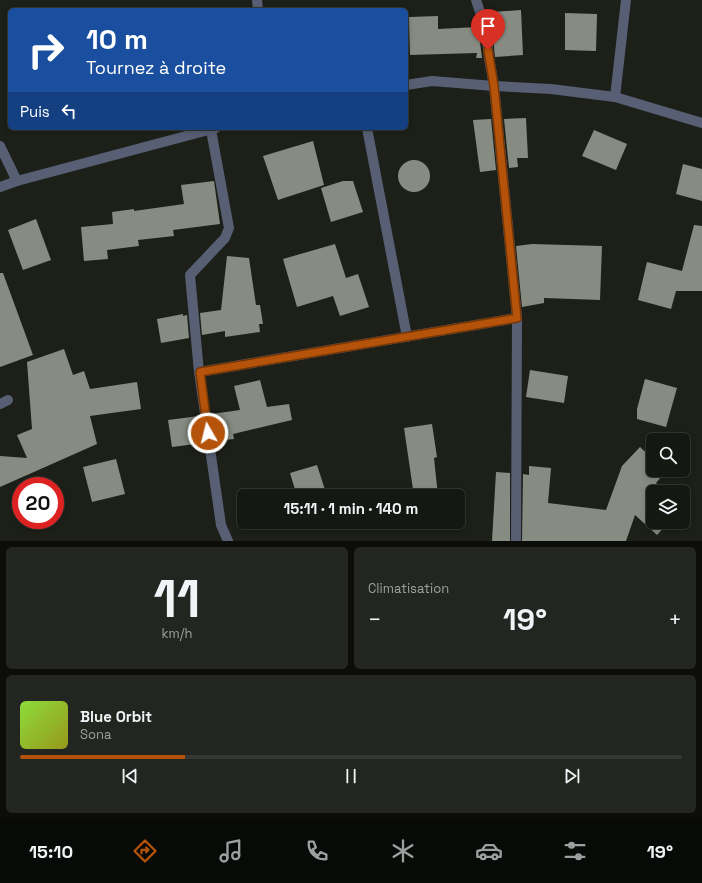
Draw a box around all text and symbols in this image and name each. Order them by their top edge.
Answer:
pin [471,9,505,50]
icon: arrive [477,15,499,37]
text: 10 m [86,21,148,57]
icon: right [20,24,72,76]
text: Tournez à droite [86,56,226,79]
icon: left [58,100,80,122]
text: Puis [20,102,50,121]
position arrow [187,412,229,454]
map controls [646,433,690,529]
button: search [646,433,690,477]
speed limit sign: 20 [12,477,64,529]
button: layers [646,485,690,529]
text: 15:11 · 1 min · 140 m [284,499,418,518]
text: 11 [153,566,201,632]
text: Climatisation [368,580,449,597]
text: 19° [503,600,547,639]
text: − [368,605,382,633]
text: + [668,605,682,633]
text: km/h [162,625,192,642]
text: Blue Orbit [80,707,152,726]
text: Sona [80,726,111,743]
icon: previous [119,765,141,787]
icon: pause [340,765,362,787]
icon: next [561,765,583,787]
icon: directions [131,837,159,865]
icon: music [217,837,245,865]
icon: phone [303,837,331,865]
icon: climate [389,837,417,865]
icon: car [475,837,503,865]
icon: filters [561,837,589,865]
text: 15:10 [29,840,73,863]
text: 19° [647,840,673,863]

